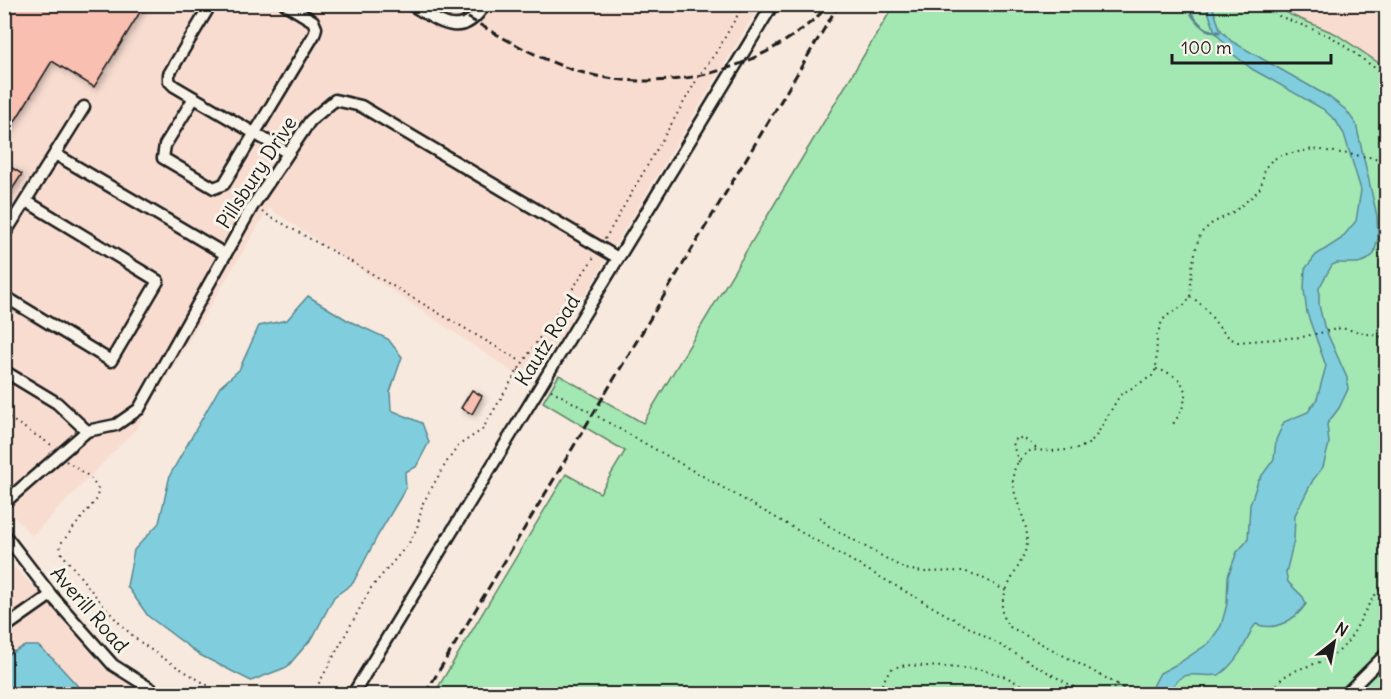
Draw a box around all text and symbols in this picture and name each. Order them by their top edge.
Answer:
scale bar [1172,27,1331,65]
text: 100 m [1181,36,1232,59]
street label: Pillsbury Drive [210,111,302,233]
street label: Kautz Road [509,289,585,390]
street label: Averill Road [46,561,135,658]
north arrow [1304,612,1364,672]
text: N [1332,618,1352,641]

